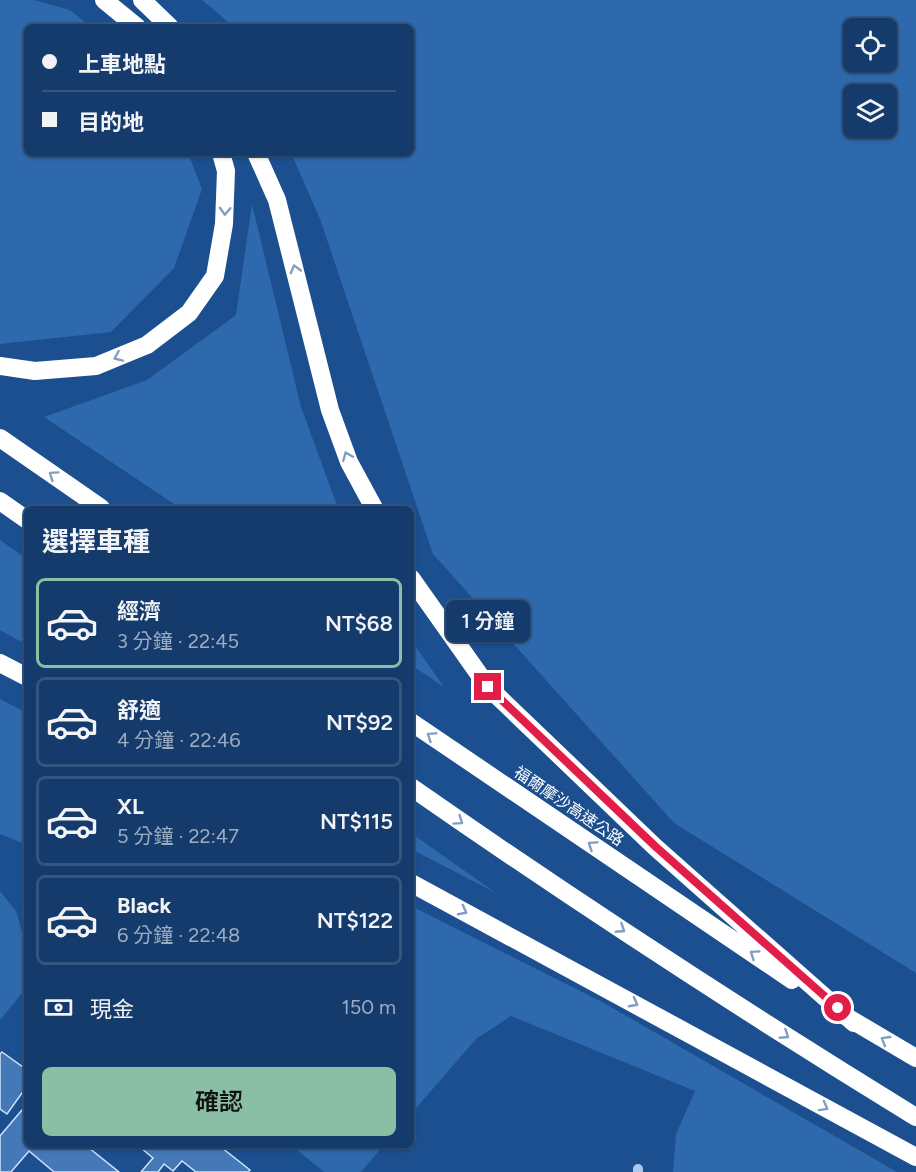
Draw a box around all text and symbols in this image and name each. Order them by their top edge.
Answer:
map controls [843,18,897,138]
button: locate [843,18,897,72]
text: 上車地點 [78,51,166,78]
button: layers [843,84,897,138]
text: 目的地 [78,109,144,136]
one-way arrow [218,206,231,215]
one-way arrow [290,264,302,275]
one-way arrow [113,350,124,362]
one-way arrow [342,452,354,463]
one-way arrow [49,471,60,482]
text: 選擇車種 [42,525,150,558]
icon: car [45,596,99,650]
text: 經濟 [117,598,161,625]
callout: 1 分鐘 [446,600,530,642]
text: 1 分鐘 [461,609,515,633]
text: NT$68 [325,610,393,637]
text: 3 分鐘 · 22:45 [117,629,239,653]
route end [474,673,501,700]
icon: car [45,695,99,749]
text: 舒適 [117,697,161,724]
text: NT$92 [326,709,393,736]
text: 4 分鐘 · 22:46 [117,728,240,752]
one-way arrow [427,732,438,743]
street label: 福爾摩沙高速公路 [511,762,627,850]
text: XL [117,793,144,820]
icon: car [45,794,99,848]
text: NT$115 [320,808,393,835]
one-way arrow [452,814,463,825]
text: 5 分鐘 · 22:47 [117,824,239,848]
one-way arrow [588,841,599,852]
text: Black [117,892,171,919]
icon: car [45,893,99,947]
one-way arrow [456,904,467,915]
text: NT$122 [317,907,393,934]
one-way arrow [615,922,626,933]
text: 6 分鐘 · 22:48 [117,923,240,947]
one-way arrow [750,950,760,962]
icon: cash [42,991,75,1024]
route start [824,994,851,1021]
text: 150 m [341,995,396,1019]
text: 現金 [90,996,134,1023]
one-way arrow [628,996,639,1007]
one-way arrow [778,1028,789,1039]
one-way arrow [881,1036,891,1048]
button: 確認 [42,1067,396,1136]
one-way arrow [818,1100,828,1111]

